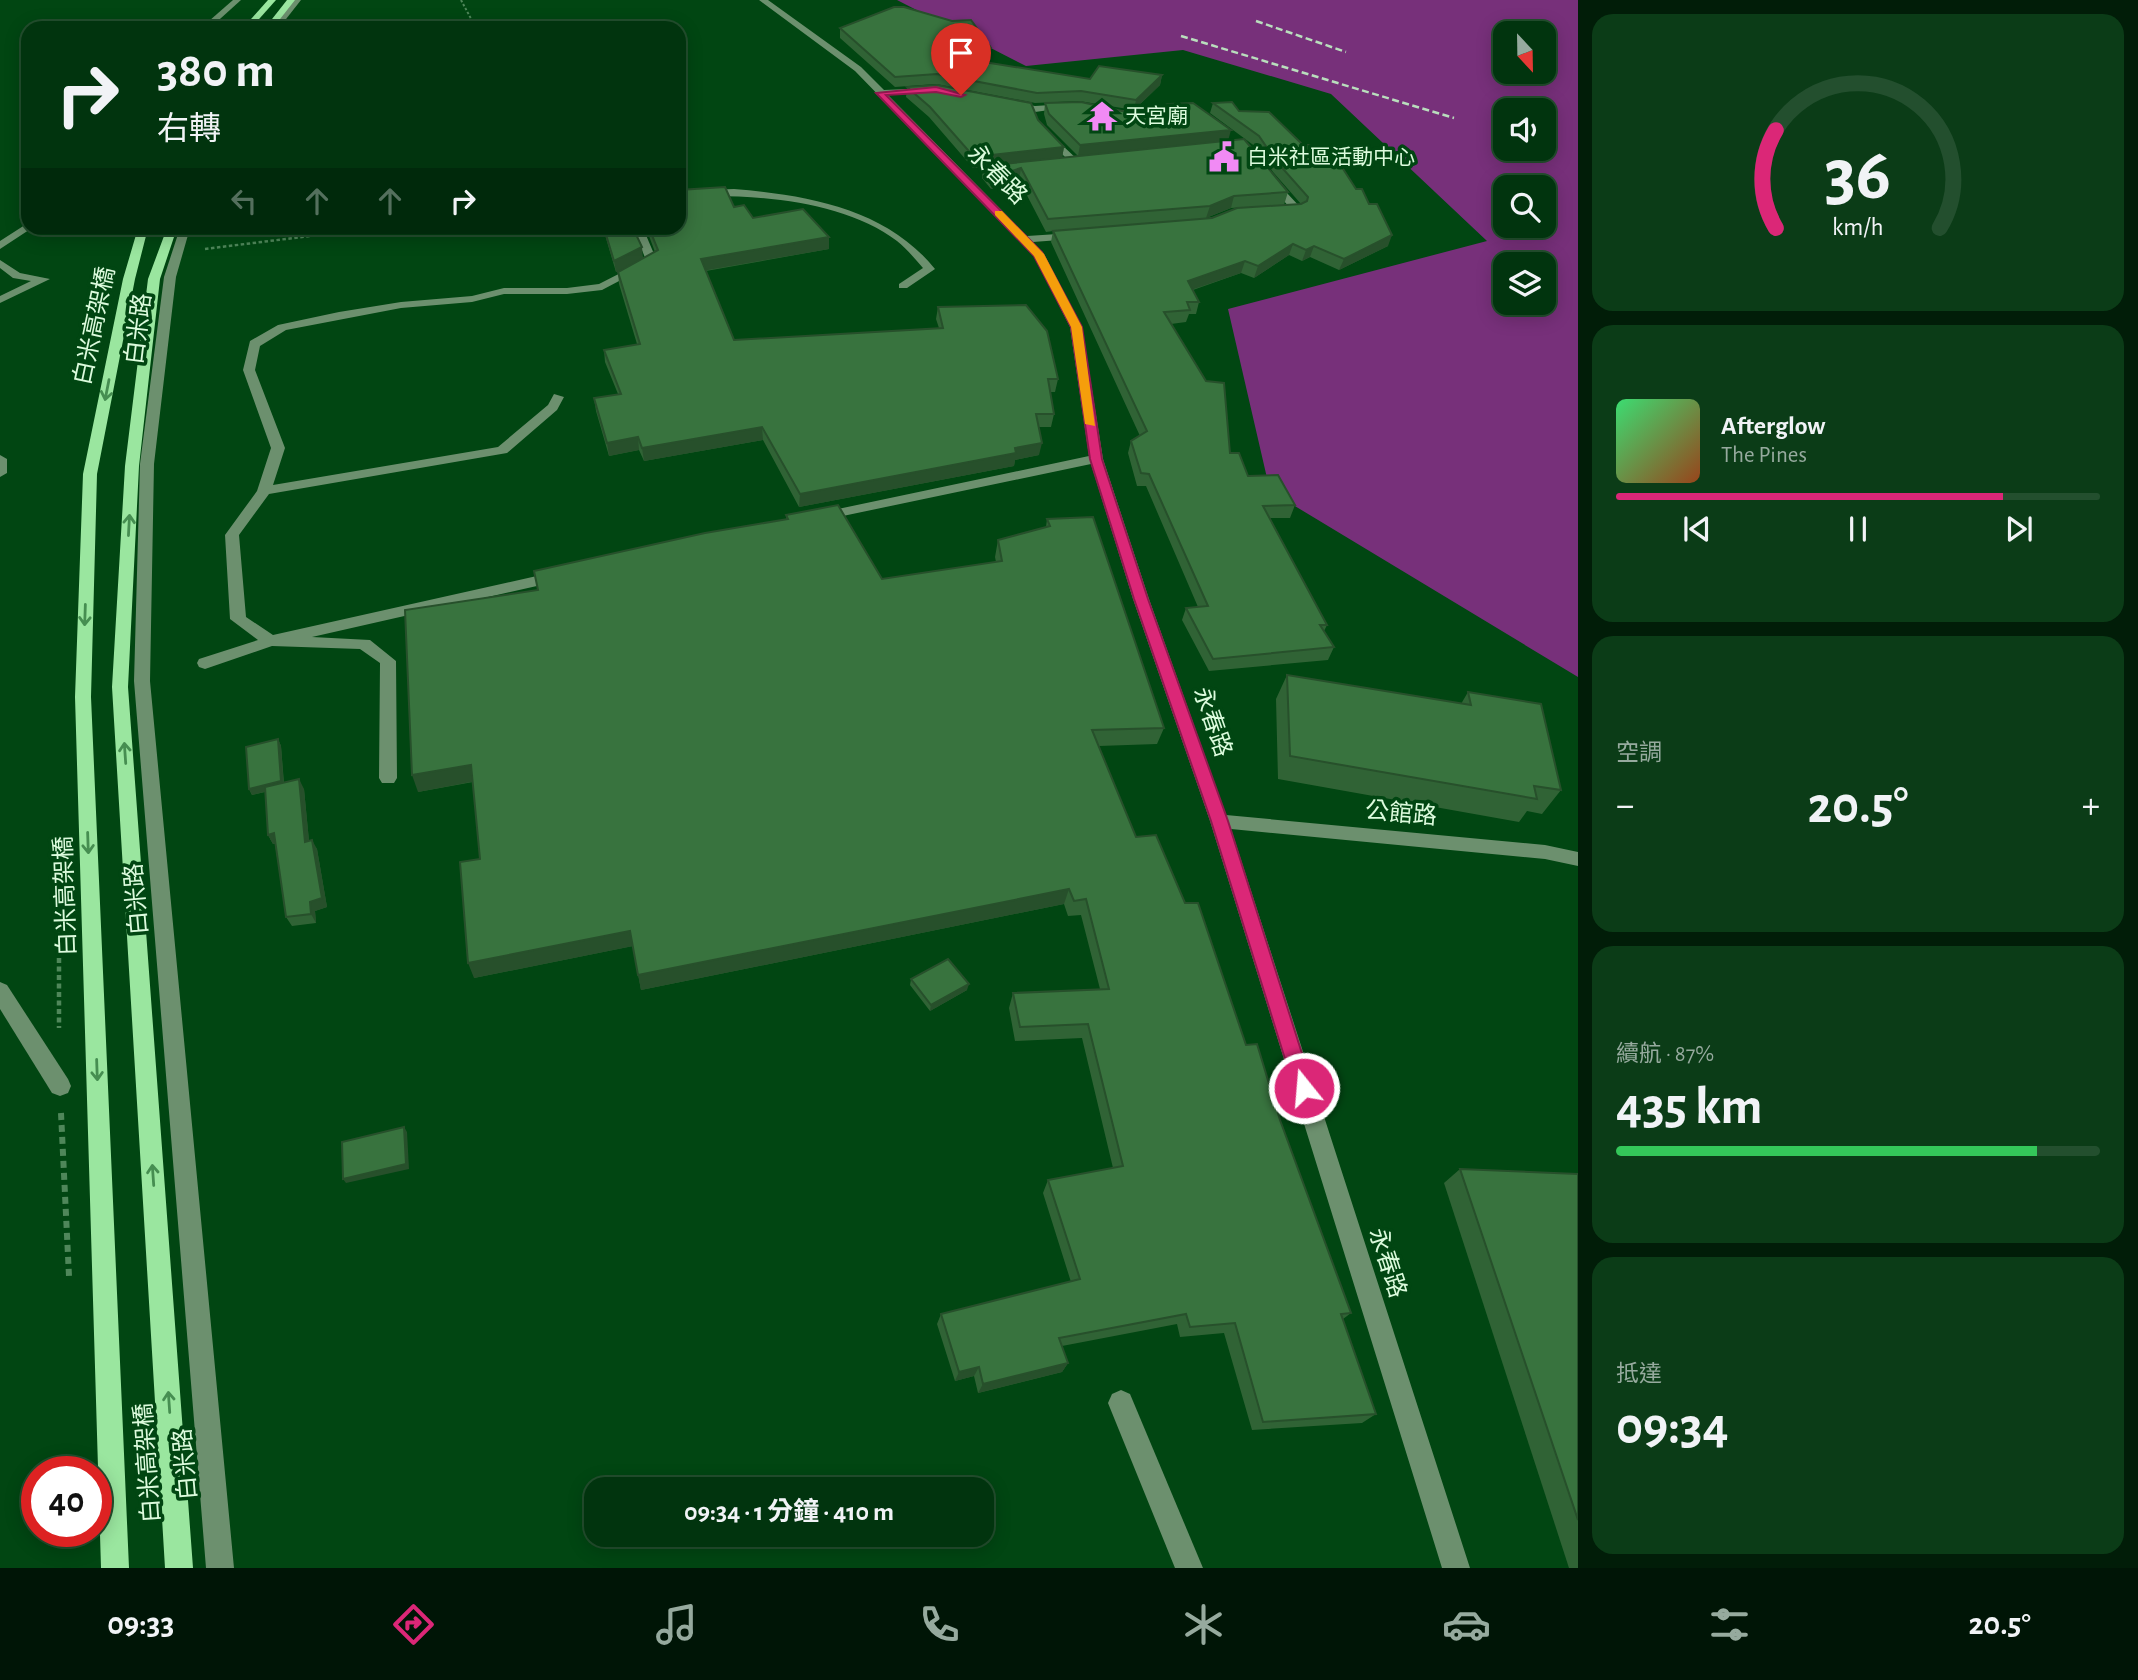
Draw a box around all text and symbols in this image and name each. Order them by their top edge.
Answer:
north arrow [1493,21,1556,84]
map controls [1493,21,1556,315]
pin [931,23,991,95]
icon: arrive [942,34,980,72]
text: 380 m [157,47,275,96]
icon: right [42,49,133,140]
button: sound [1493,98,1556,161]
temple icon: 天宮廟 [1085,99,1119,133]
place label: 天宮廟 [1125,105,1188,127]
text: 右轉 [157,113,221,145]
street label: 永春路 [963,140,1032,209]
public building icon: 白米社區活動中心 [1207,140,1241,174]
text: 36 [1825,141,1891,214]
place label: 白米社區活動中心 [1247,146,1415,168]
button: search [1493,175,1556,238]
icon: left [225,182,263,220]
icon: ahead [298,182,336,220]
icon: ahead [371,182,409,220]
icon: right [444,182,482,220]
text: km/h [1832,215,1884,240]
button: layers [1493,252,1556,315]
street label: 白米高架橋 [69,264,119,387]
street label: 白米路 [121,292,155,366]
one-way arrow [100,378,113,401]
text: Afterglow [1721,413,1825,439]
text: The Pines [1721,444,1807,467]
icon: previous [1678,510,1716,548]
icon: pause [1839,510,1877,548]
icon: next [2000,510,2038,548]
one-way arrow [122,514,135,537]
one-way arrow [79,604,92,627]
street label: 永春路 [1189,683,1237,760]
one-way arrow [118,741,131,764]
text: 空調 [1616,742,1662,765]
text: 20.5° [1807,780,1909,832]
text: − [1616,787,1634,825]
text: + [2082,787,2100,825]
street label: 公館路 [1364,797,1438,829]
one-way arrow [82,831,95,854]
street label: 白米高架橋 [50,836,80,956]
street label: 白米路 [120,862,152,936]
text: 續航 · 87% [1616,1043,1714,1066]
position arrow [1267,1051,1341,1125]
one-way arrow [90,1058,103,1081]
text: 435 km [1616,1081,1763,1133]
one-way arrow [147,1164,160,1187]
street label: 永春路 [1364,1224,1411,1301]
text: 抵達 [1616,1363,1662,1386]
one-way arrow [162,1391,175,1414]
text: 09:34 [1616,1401,1729,1453]
street label: 白米高架橋 [130,1402,164,1524]
street label: 白米路 [169,1427,201,1501]
speed limit sign: 40 [21,1456,112,1547]
text: 09:34 · 1 分鐘 · 410 m [684,1499,894,1525]
icon: directions [389,1600,438,1649]
icon: music [652,1600,701,1649]
icon: phone [915,1600,964,1649]
icon: climate [1179,1600,1228,1649]
icon: car [1442,1600,1491,1649]
icon: filters [1705,1600,1754,1649]
text: 09:33 [107,1608,174,1640]
text: 20.5° [1969,1608,2031,1640]

